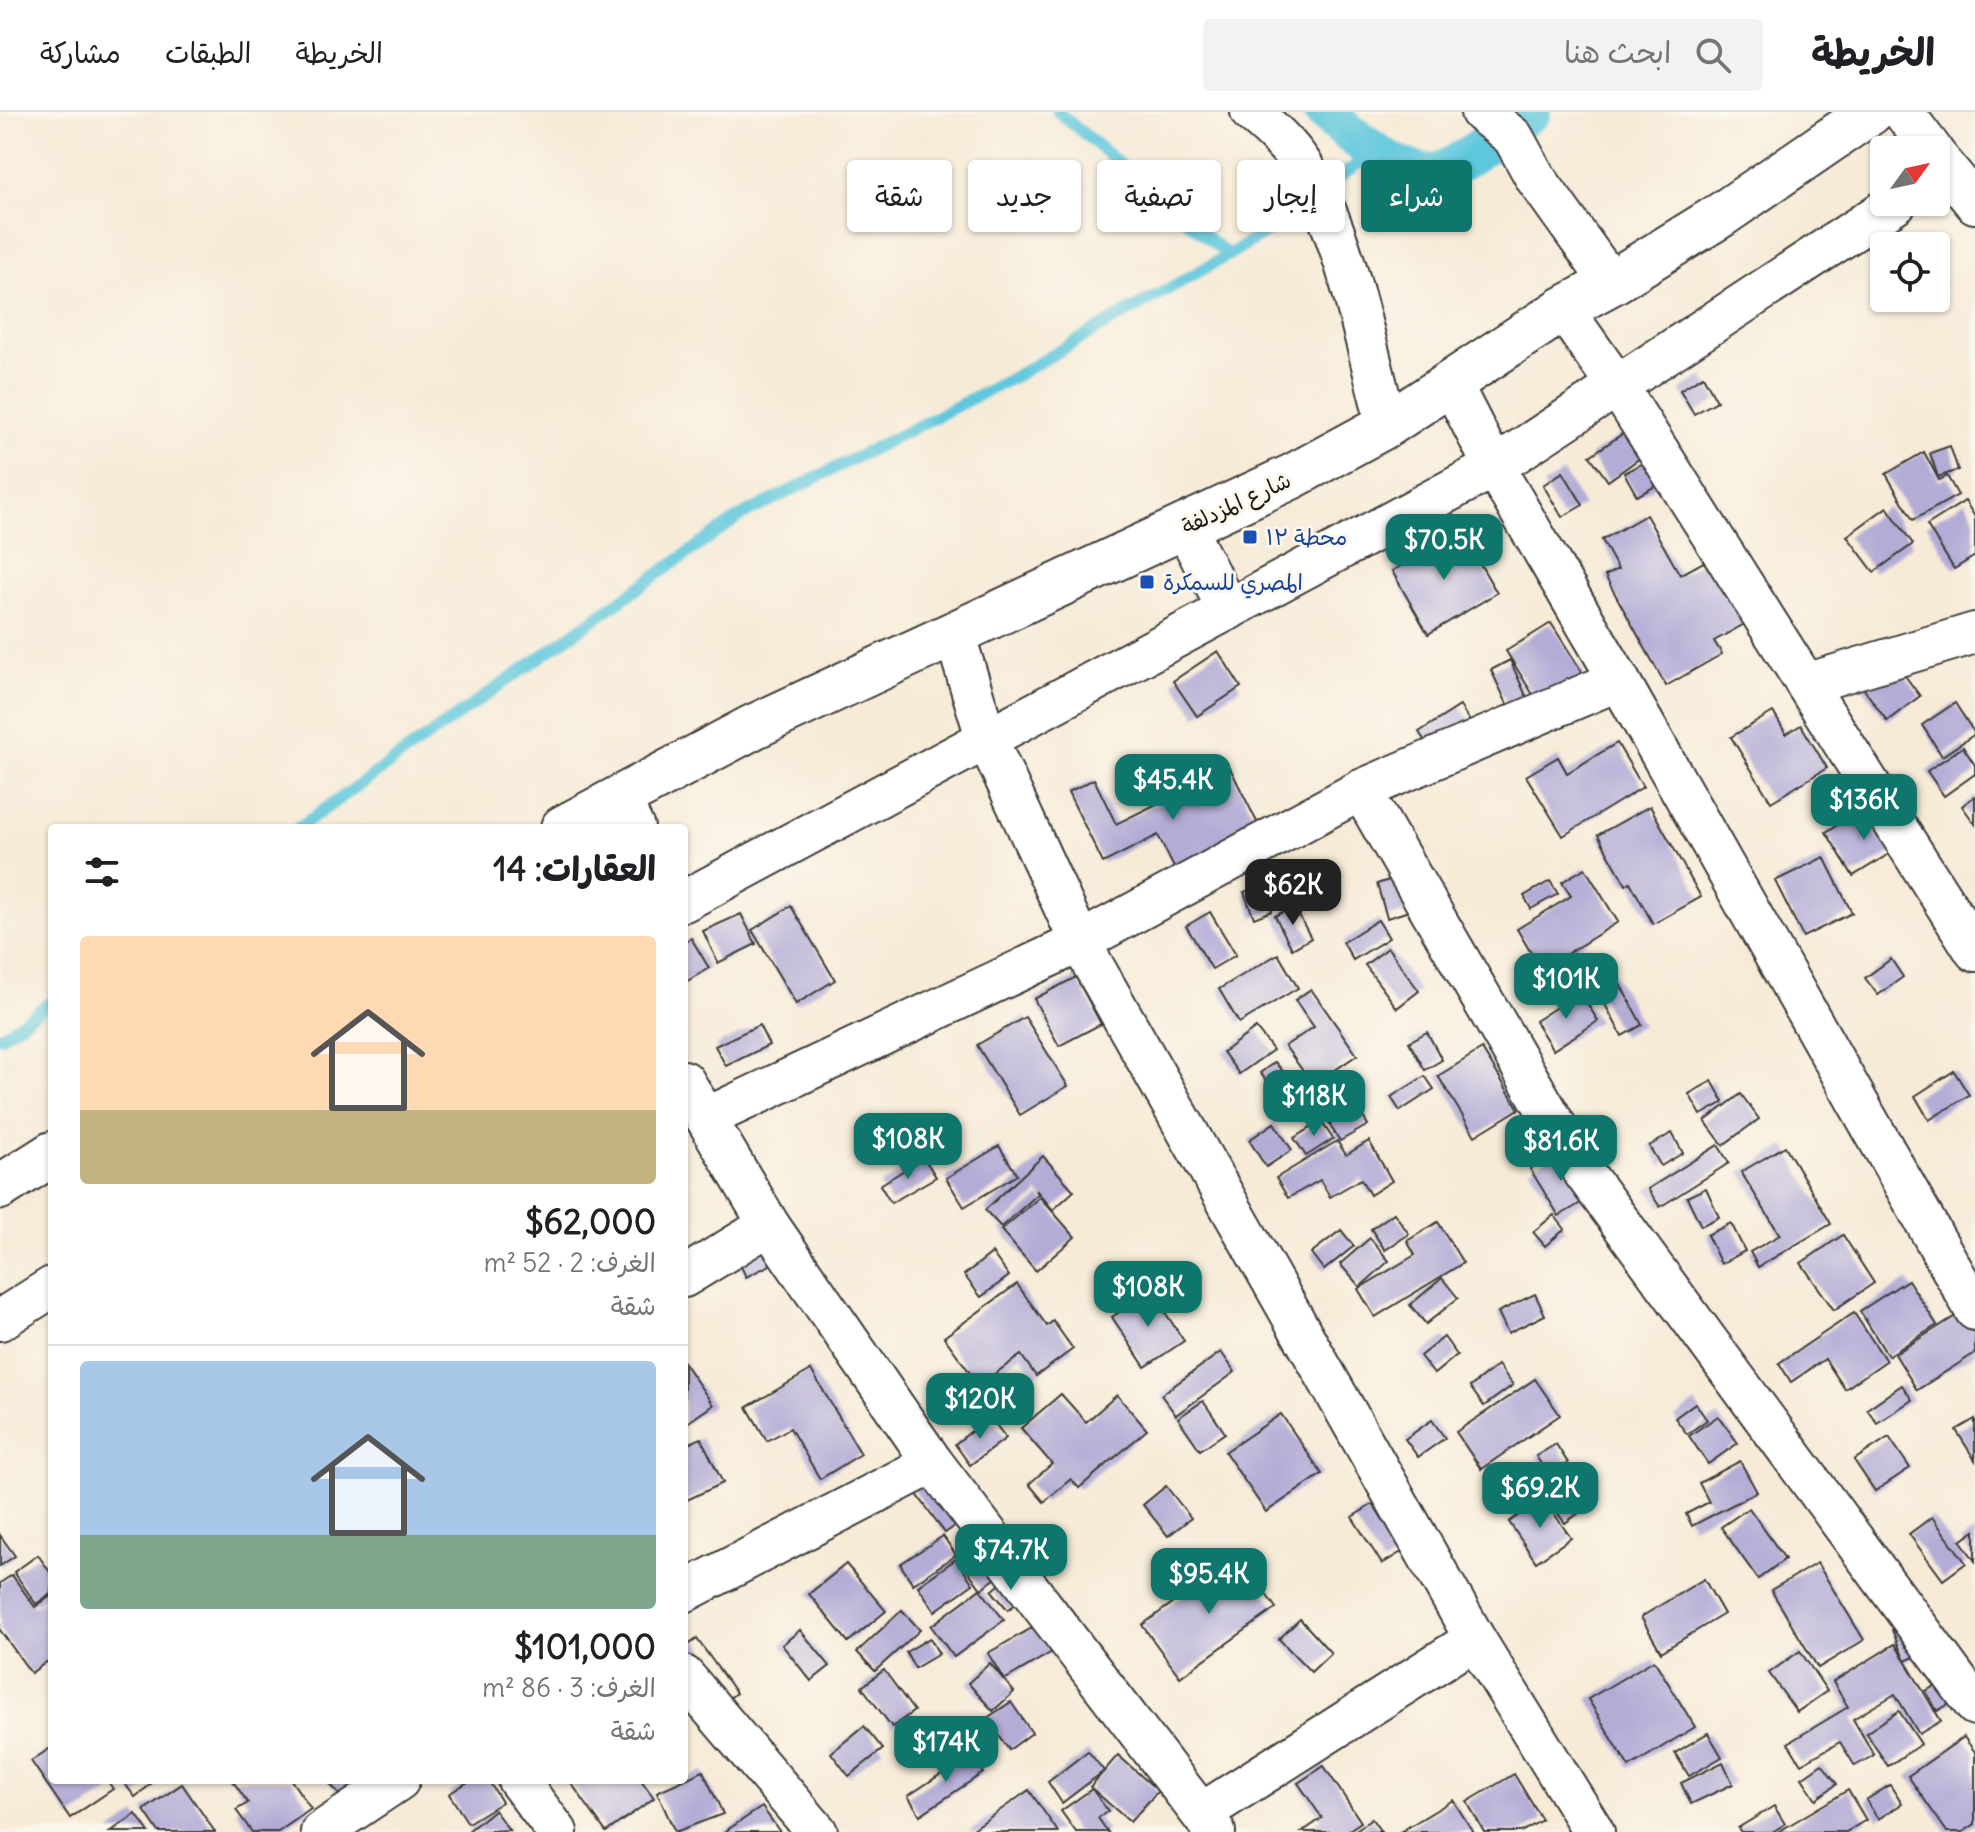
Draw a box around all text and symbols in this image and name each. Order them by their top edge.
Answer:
search box [1203,19,1763,91]
text: الخريطة [1811,29,1935,76]
text: ابحث هنا [1564,33,1671,71]
icon: search [1691,33,1735,77]
text: مشاركة [40,35,121,71]
text: الطبقات [165,35,251,71]
text: الخريطة [295,35,383,71]
north arrow [1870,136,1950,216]
map controls [1870,136,1950,312]
chip: شقة [847,160,952,232]
chip: جديد [968,160,1081,232]
chip: تصفية [1097,160,1221,232]
chip: إيجار [1237,160,1345,232]
chip: شراء [1361,160,1472,232]
button: locate [1870,232,1950,312]
street label: شارع المزدلفة [1177,466,1296,542]
pin: $70.5K [1379,514,1509,582]
place label: محطة ١٣ [1266,523,1347,551]
text: $70.5K [1404,523,1484,556]
marker: محطة ١٣ [1241,528,1259,546]
place label: المصري للسمكرة [1163,568,1303,599]
marker: المصري للسمكرة [1138,573,1156,591]
pin: $45.4K [1108,754,1238,822]
text: $45.4K [1133,763,1213,796]
pin: $136K [1808,774,1920,842]
text: $136K [1829,783,1899,816]
text: العقارات: 14 [493,847,656,890]
icon: filters [80,850,124,894]
pin: $62K [1246,859,1340,927]
text: $62K [1263,868,1323,901]
pin: $101K [1510,953,1622,1021]
text: $101K [1532,962,1600,995]
icon: home [296,988,440,1132]
pin: $118K [1258,1070,1370,1138]
text: $118K [1281,1079,1347,1112]
pin: $108K [852,1113,964,1181]
pin: $81.6K [1496,1115,1626,1183]
text: $108K [872,1122,944,1155]
text: $81.6K [1523,1124,1599,1157]
text: $62,000 [525,1200,656,1243]
text: الغرف: 2 · 52 m² [484,1246,656,1279]
pin: $108K [1092,1261,1204,1329]
text: $108K [1112,1270,1184,1303]
text: شقة [611,1289,656,1322]
pin: $120K [924,1373,1036,1441]
text: $120K [944,1382,1016,1415]
icon: home [296,1413,440,1557]
pin: $69.2K [1475,1462,1605,1530]
text: $69.2K [1500,1471,1580,1504]
pin: $74.7K [946,1524,1076,1592]
text: $74.7K [973,1533,1049,1566]
pin: $95.4K [1144,1548,1274,1616]
text: $95.4K [1169,1557,1249,1590]
text: $101,000 [514,1625,656,1668]
text: الغرف: 3 · 86 m² [482,1671,656,1704]
text: شقة [611,1714,656,1747]
pin: $174K [890,1716,1002,1784]
text: $174K [912,1725,980,1758]

